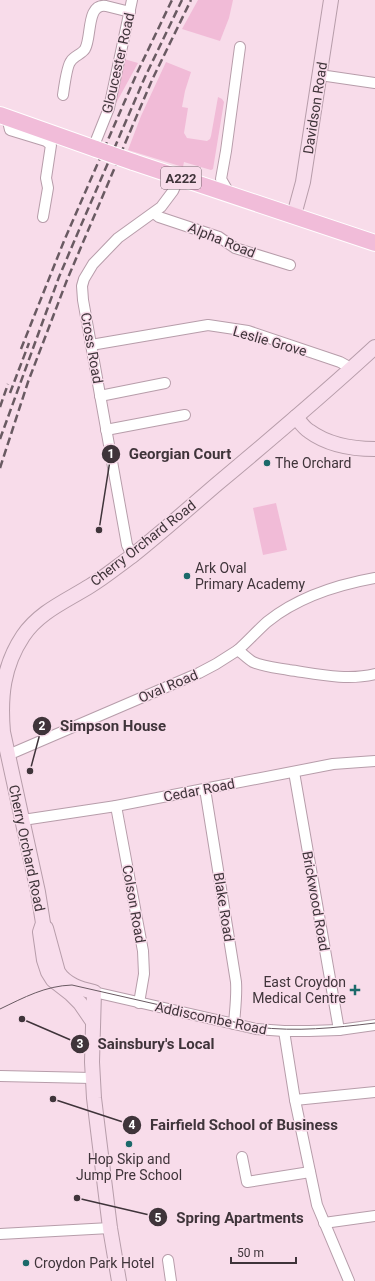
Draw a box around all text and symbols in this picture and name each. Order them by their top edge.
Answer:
street label: Gloucester Road [99,11,137,115]
street label: Davidson Road [300,61,330,155]
road number: A222 [161,167,201,189]
street label: Alpha Road [186,219,258,261]
street label: Cross Road [78,311,106,385]
street label: Leslie Grove [231,323,309,359]
callout: Georgian Court [101,440,239,467]
text: Georgian Court [129,445,231,463]
text: 1 [108,447,114,461]
place label: The Orchard [275,455,351,471]
marker: The Orchard [262,458,272,468]
street label: Cherry Orchard Road [87,497,199,589]
place label: Ark Oval Primary Academy [195,560,306,592]
marker: Ark Oval Primary Academy [182,571,192,581]
street label: Oval Road [136,666,200,706]
callout: Simpson House [32,712,174,739]
text: Simpson House [60,717,166,735]
text: 2 [39,719,46,733]
street label: Cedar Road [162,775,236,805]
street label: Cherry Orchard Road [6,783,48,913]
street label: Brickwood Road [299,850,333,952]
street label: Colson Road [119,864,149,944]
street label: Blake Road [211,871,237,943]
place label: East Croydon Medical Centre [252,974,346,1006]
marker: East Croydon Medical Centre [349,984,361,996]
street label: Addiscombe Road [154,998,268,1038]
callout: Sainsbury's Local [70,1031,223,1058]
text: Sainsbury's Local [97,1035,215,1053]
text: 3 [77,1037,84,1051]
callout: Fairfield School of Business [122,1111,346,1138]
text: Fairfield School of Business [150,1116,338,1134]
text: 4 [129,1118,136,1132]
marker: Hop Skip and Jump Pre School [124,1139,134,1149]
place label: Hop Skip and Jump Pre School [76,1151,182,1183]
callout: Spring Apartments [148,1204,312,1231]
text: Spring Apartments [176,1209,304,1227]
text: 5 [155,1211,162,1225]
scale bar [231,1239,296,1265]
text: 50 m [237,1246,264,1260]
place label: Croydon Park Hotel [34,1255,154,1271]
marker: Croydon Park Hotel [21,1258,31,1268]

